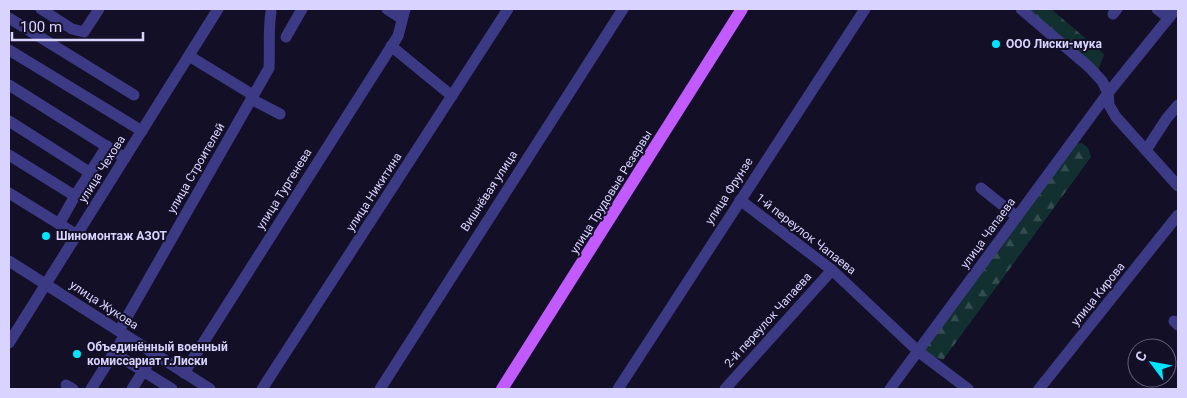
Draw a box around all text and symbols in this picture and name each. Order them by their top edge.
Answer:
scale bar [12,10,144,42]
text: 100 m [20,18,62,36]
place label: ООО Лиски-мука [1006,37,1103,51]
marker: ООО Лиски-мука [990,38,1002,50]
street label: улица Строителей [164,120,228,216]
street label: улица Трудовые Резервы [567,128,655,256]
street label: улица Чехова [76,133,128,205]
street label: улица Тургенева [253,146,315,232]
street label: Вишнёвая улица [458,148,520,234]
street label: улица Никитина [343,150,405,234]
street label: улица Фрунзе [702,155,756,227]
street label: 1-й переулок Чапаева [753,191,859,277]
street label: улица Чапаева [958,195,1018,271]
place label: Шиномонтаж АЗОТ [56,229,168,243]
marker: Шиномонтаж АЗОТ [40,230,52,242]
street label: улица Кирова [1068,260,1128,328]
street label: 2-й переулок Чапаева [722,270,814,370]
street label: улица Жукова [67,278,141,332]
north arrow [1127,338,1177,388]
place label: Объединённый военный комиссариат г.Лиски [87,340,228,368]
marker: Объединённый военный комиссариат г.Лиски [71,348,83,360]
text: С [1132,348,1150,364]

